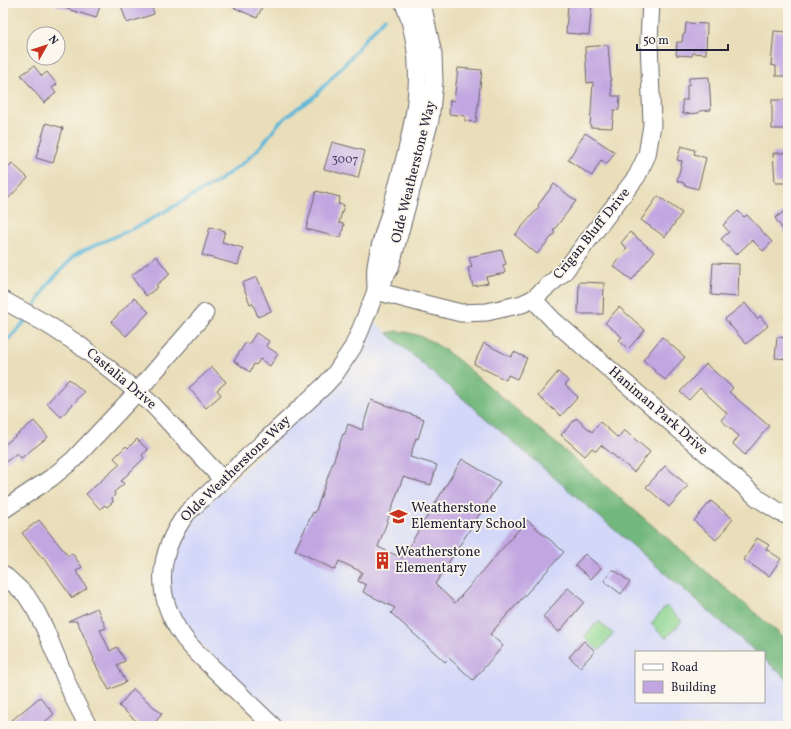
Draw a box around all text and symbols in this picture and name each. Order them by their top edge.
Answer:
north arrow [26,26,66,66]
scale bar [637,26,728,52]
text: N [44,33,61,48]
text: 50 m [643,33,669,49]
street label: Olde Weatherstone Way [387,98,441,245]
house number: 3007 [332,152,358,168]
street label: Crigan Bluff Drive [549,184,635,284]
street label: Castalia Drive [82,344,160,414]
street label: Haniman Park Drive [604,362,712,460]
street label: Olde Weatherstone Way [177,411,295,527]
place label: Weatherstone Elementary School [411,499,526,534]
school or university icon: Weatherstone Elementary School [388,506,408,526]
place label: Weatherstone Elementary [395,543,481,578]
building icon: Weatherstone Elementary [372,550,392,570]
legend [635,651,765,703]
text: Road [671,660,698,676]
text: Building [671,680,716,696]

